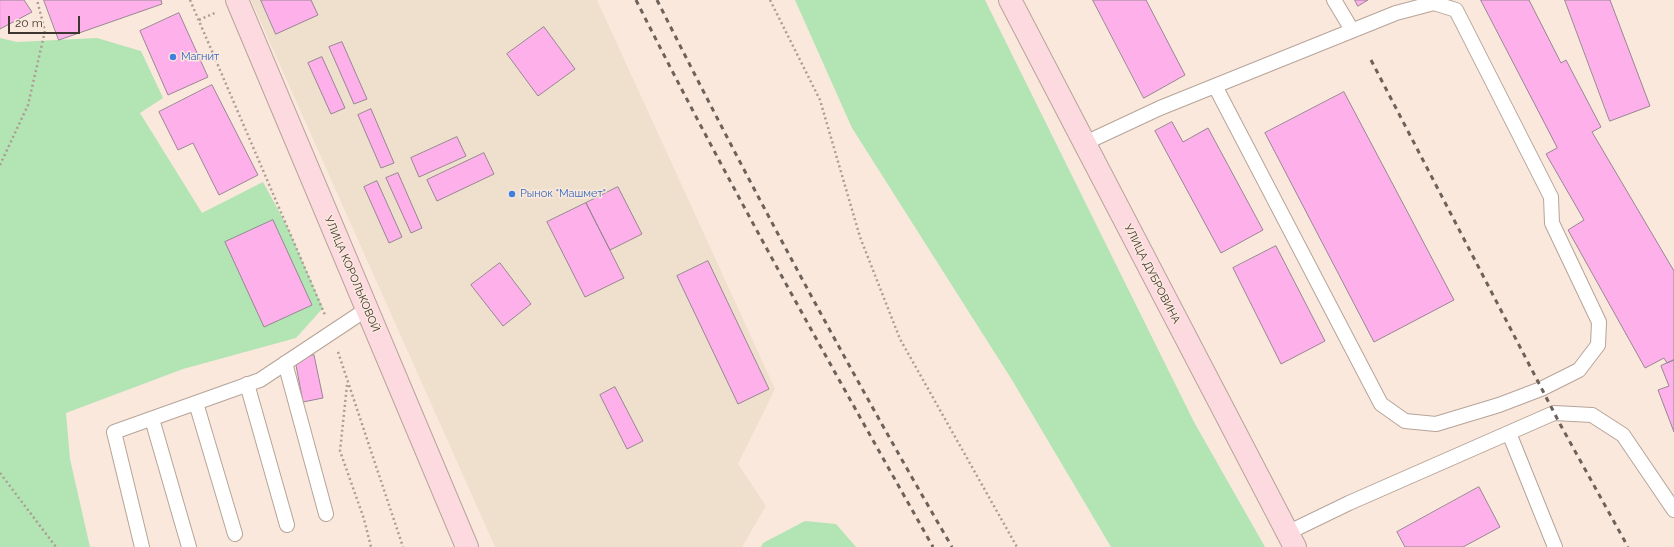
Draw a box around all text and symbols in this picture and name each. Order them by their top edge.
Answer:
scale bar [10,8,82,34]
text: 20 m [15,16,43,30]
place label: Магнит [181,50,219,64]
marker: Магнит [168,52,178,62]
place label: Рынок "Машмет" [520,187,606,201]
marker: Рынок "Машмет" [507,189,517,199]
street label: УЛИЦА КОРОЛЬКОВОЙ [322,214,382,334]
street label: УЛИЦА ДУБРОВИНА [1121,222,1183,326]

